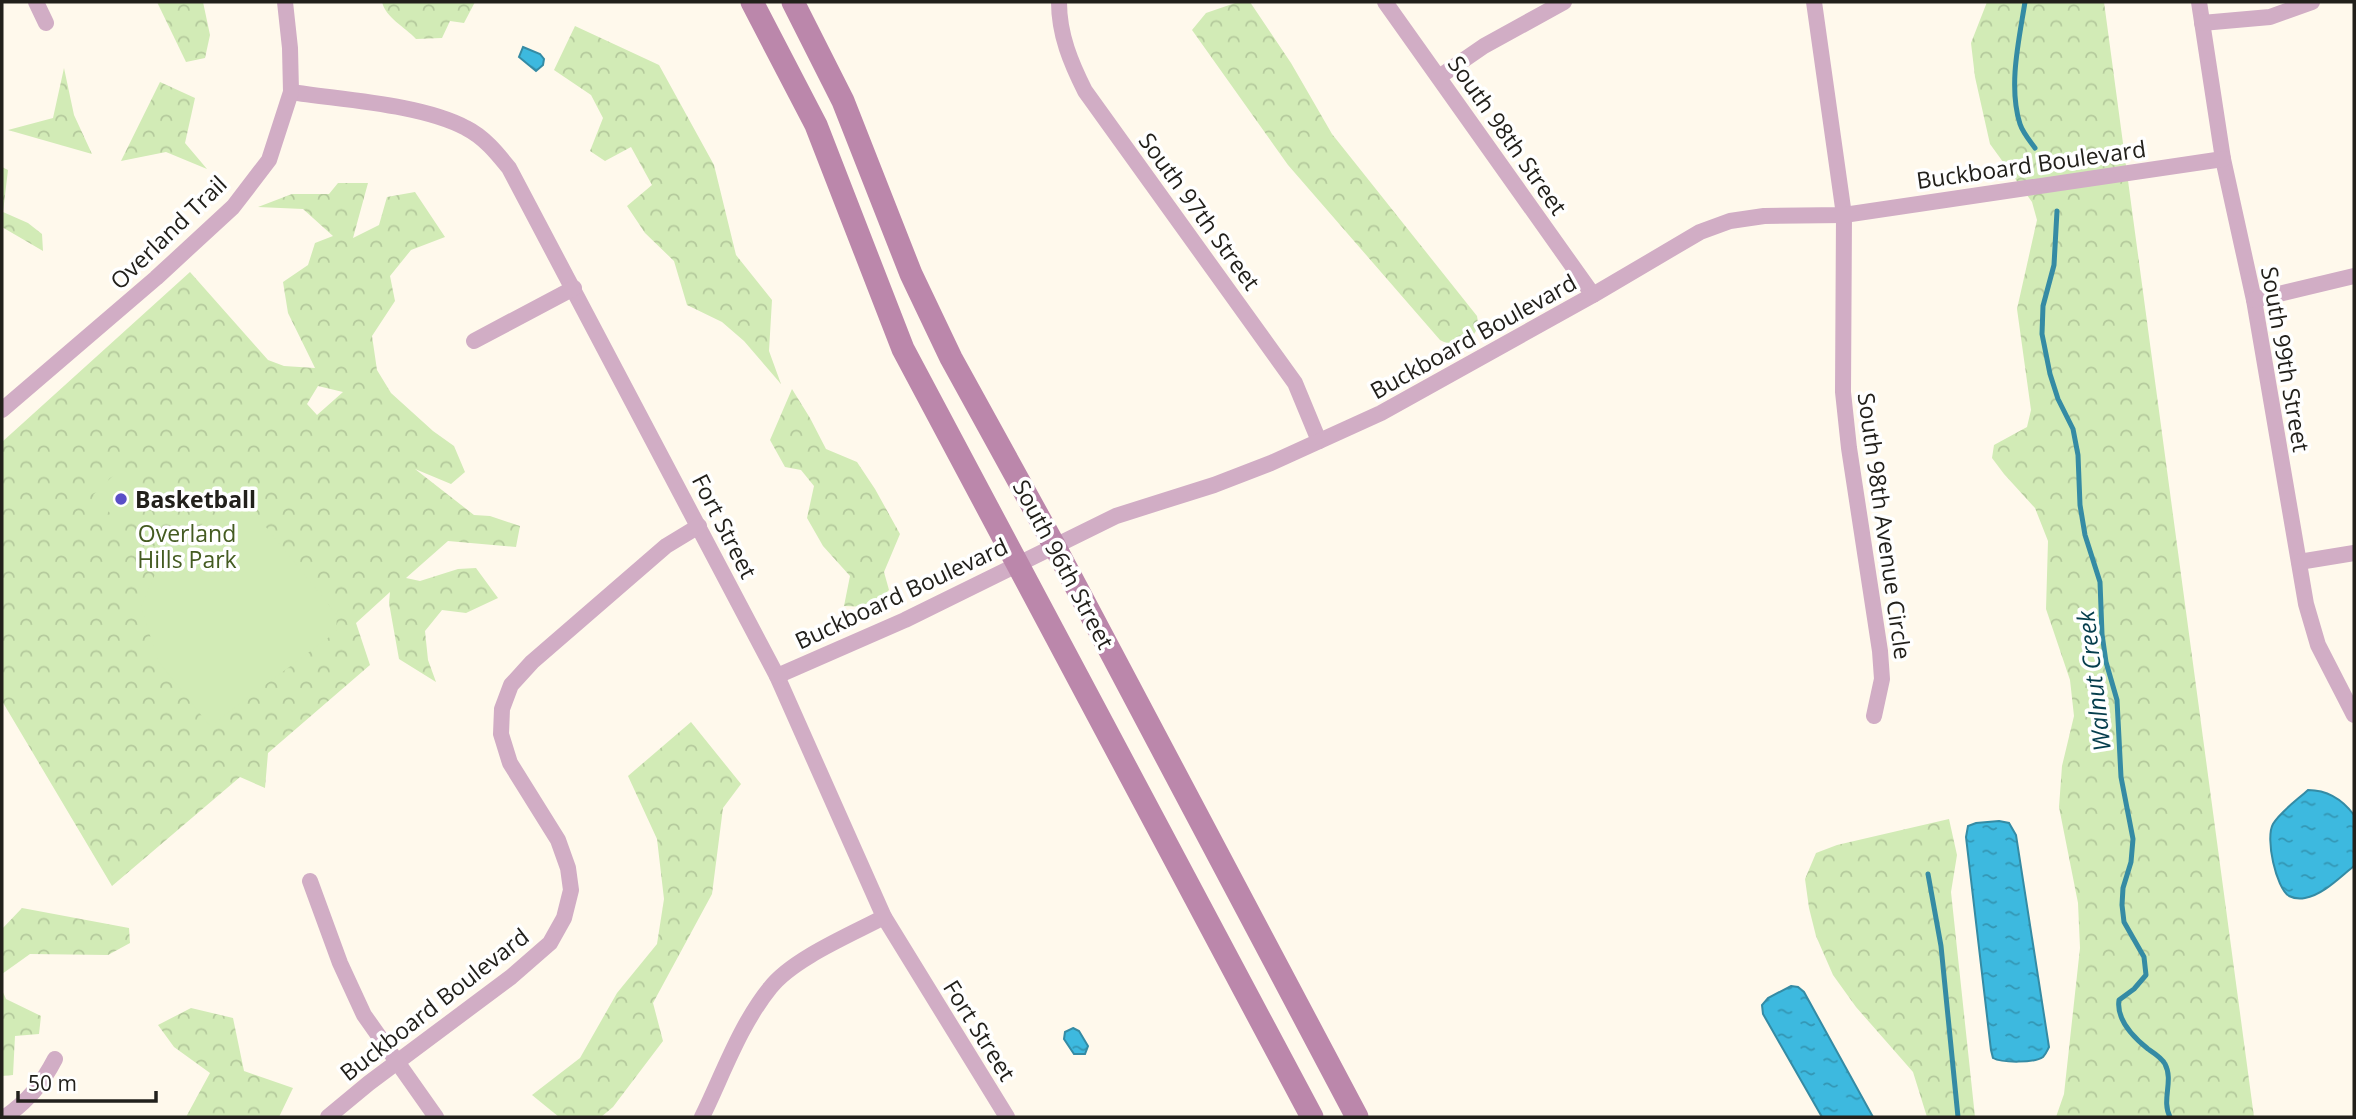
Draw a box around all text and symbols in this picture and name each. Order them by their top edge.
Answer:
street label: South 98th Street [1441,49,1575,221]
street label: South 97th Street [1132,126,1268,296]
street label: Buckboard Boulevard [1914,132,2148,196]
street label: Overland Trail [103,168,233,296]
street label: South 99th Street [2254,264,2318,454]
street label: Buckboard Boulevard [1364,266,1582,406]
street label: South 98th Avenue Circle [1850,391,1920,661]
street label: Fort Street [685,468,765,584]
street label: South 96th Street [1006,474,1122,654]
place label: Basketball [135,483,256,515]
marker: Basketball [113,491,129,507]
park label: Overland Hills Park [137,517,237,575]
street label: Buckboard Boulevard [789,530,1013,656]
water label: Walnut Creek [2068,608,2118,753]
street label: Buckboard Boulevard [333,920,535,1088]
street label: Fort Street [936,973,1024,1087]
scale bar [18,1060,156,1104]
text: 50 m [28,1069,77,1097]

